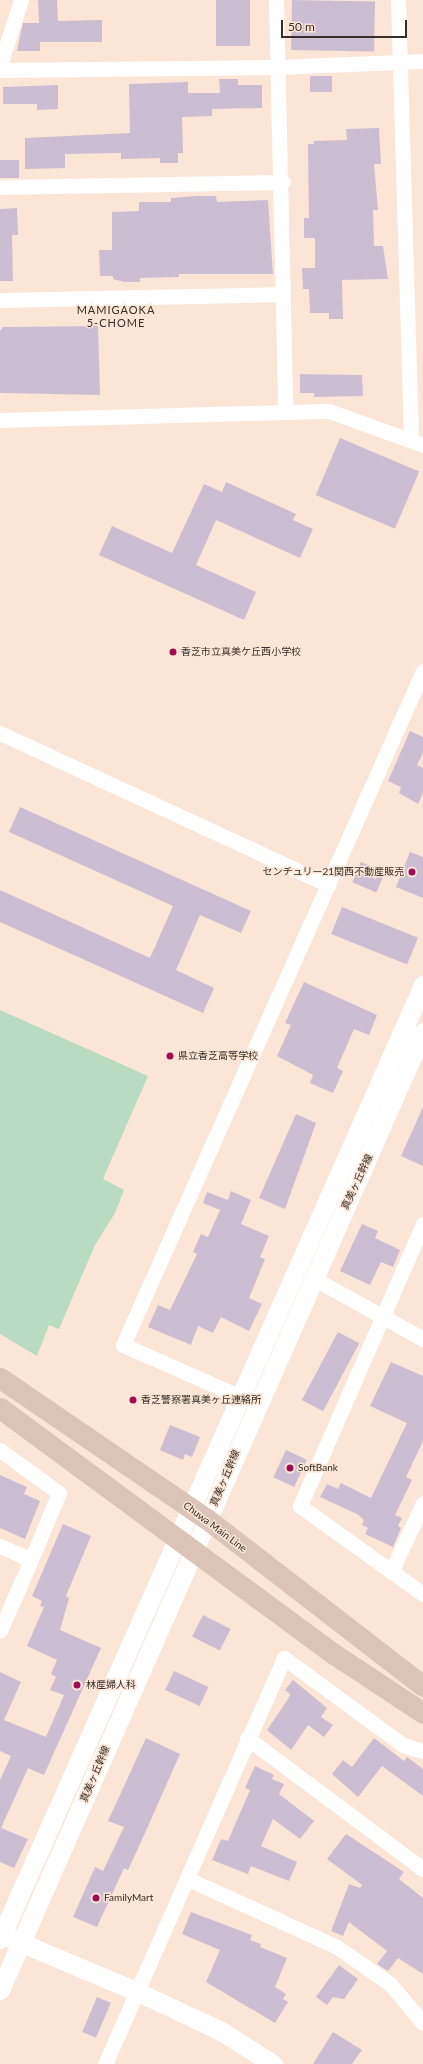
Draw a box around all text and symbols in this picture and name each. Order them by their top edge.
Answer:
scale bar [283,12,409,38]
text: 50 m [288,19,315,34]
district label: MAMIGAOKA 5-CHOME [77,304,155,330]
place label: 香芝市立真美ケ丘西小学校 [181,646,301,658]
marker: 香芝市立真美ケ丘西小学校 [168,647,178,657]
place label: センチュリー21関西不動産販売 [262,866,404,878]
marker: センチュリー21関西不動産販売 [407,867,417,877]
place label: 県立香芝高等学校 [178,1050,258,1062]
marker: 県立香芝高等学校 [165,1051,175,1061]
street label: 真美ヶ丘幹線 [339,1152,375,1212]
place label: 香芝警察署真美ヶ丘連絡所 [141,1394,261,1406]
marker: 香芝警察署真美ヶ丘連絡所 [128,1395,138,1405]
street label: 真美ヶ丘幹線 [208,1448,242,1508]
place label: SoftBank [298,1462,338,1474]
marker: SoftBank [285,1463,295,1473]
street label: Chuwa Main Line [181,1499,249,1555]
marker: 林産婦人科 [71,1679,83,1691]
place label: 林産婦人科 [86,1679,136,1691]
street label: 真美ヶ丘幹線 [78,1744,112,1804]
place label: FamilyMart [104,1892,153,1904]
marker: FamilyMart [91,1893,101,1903]

